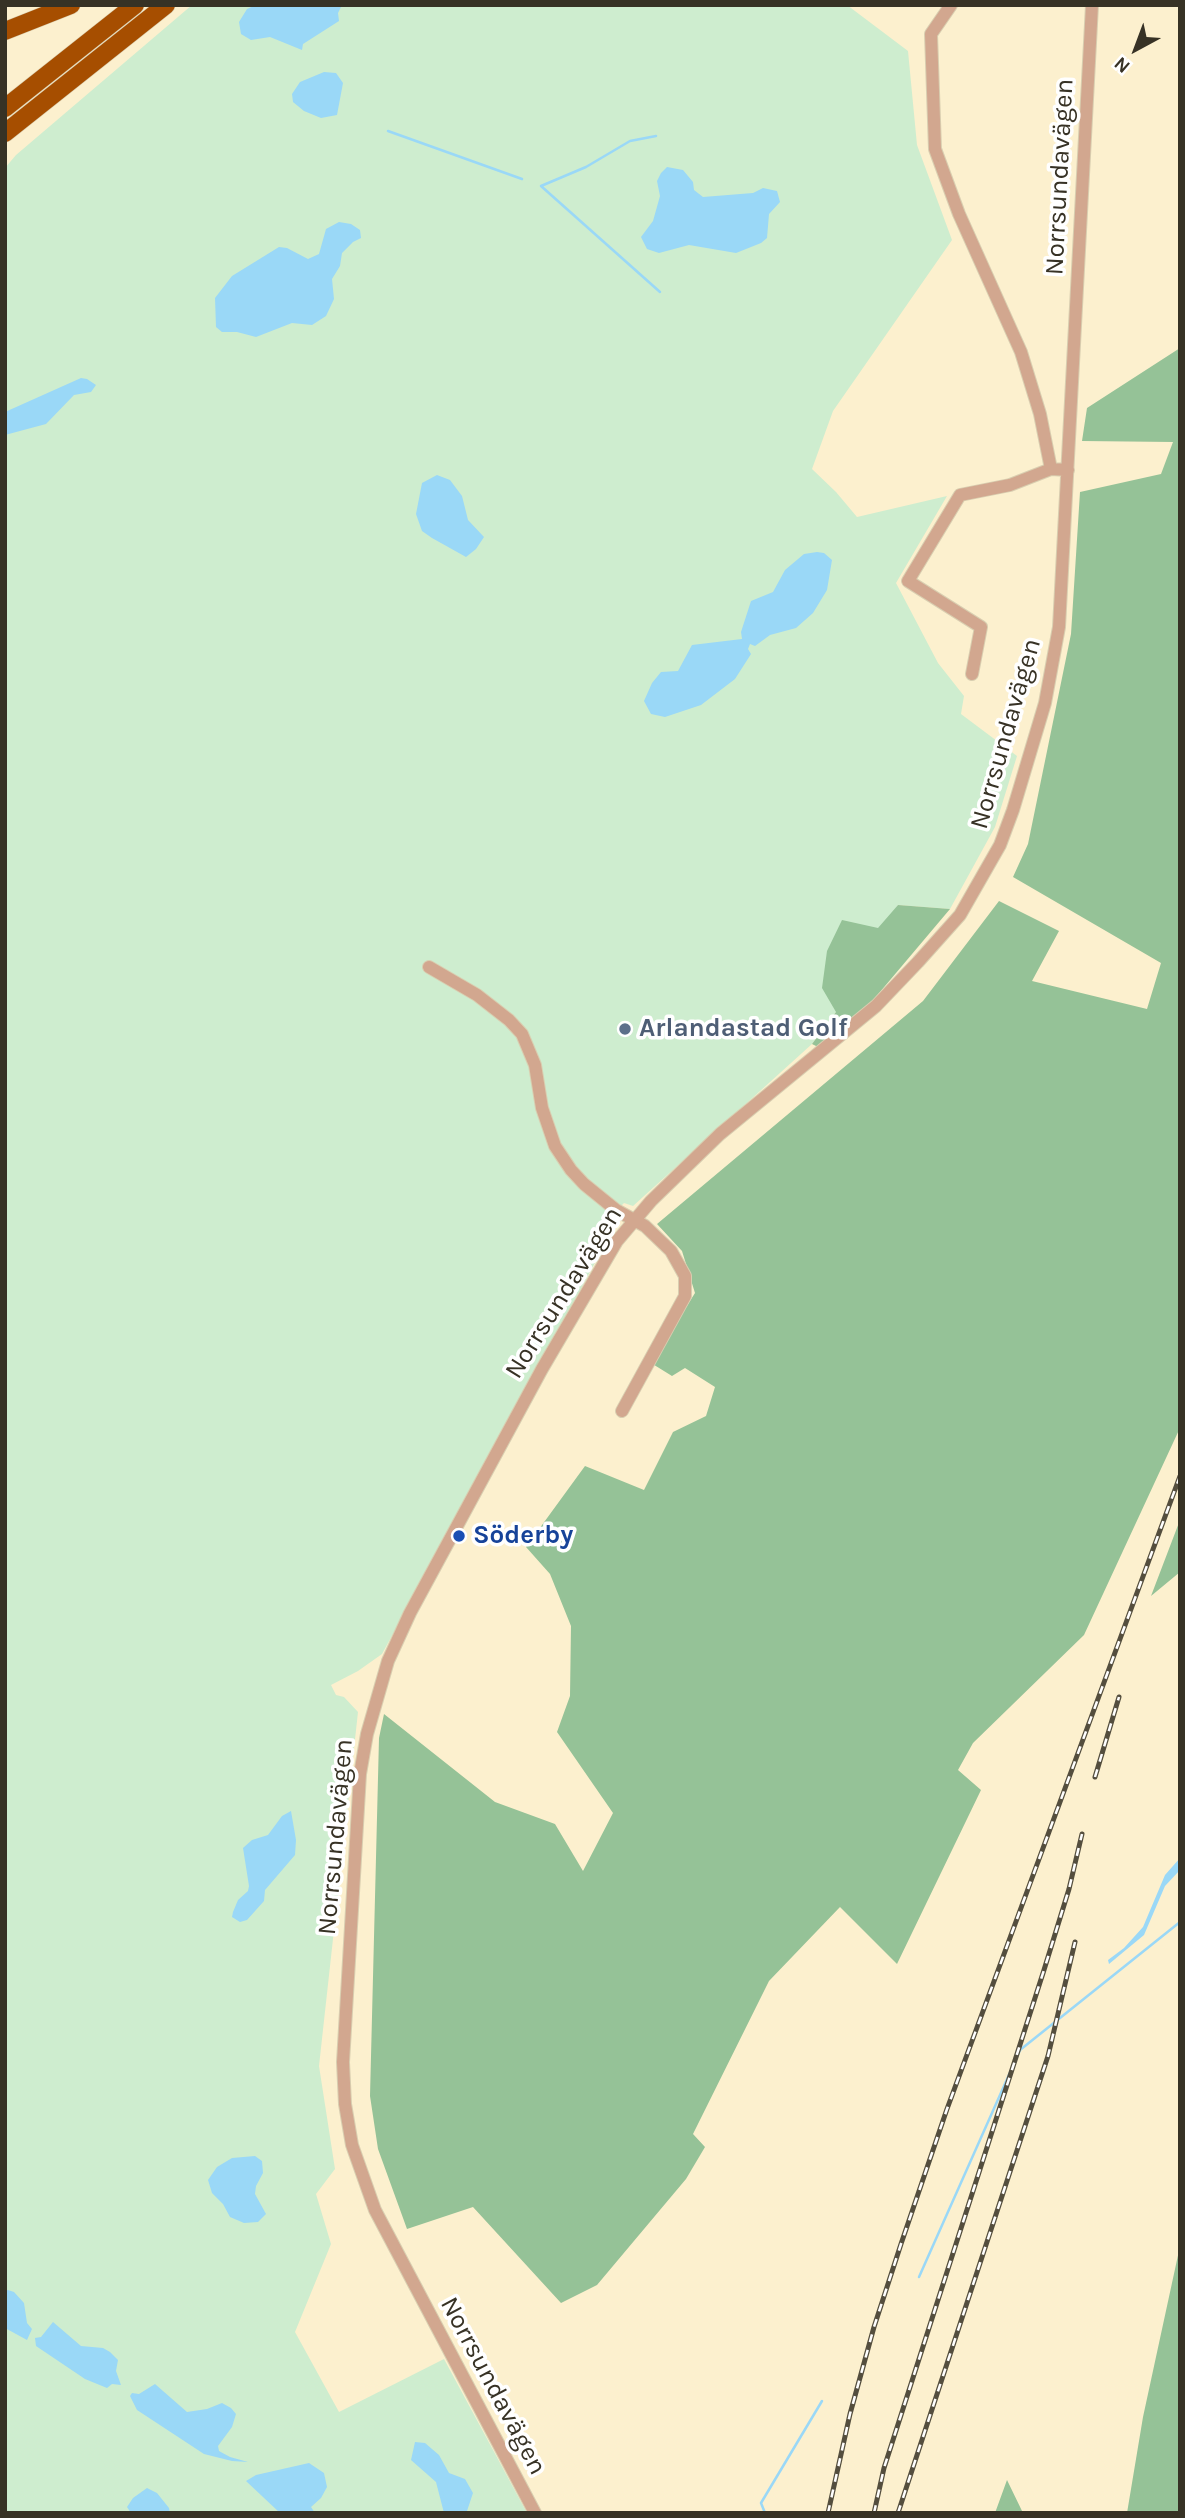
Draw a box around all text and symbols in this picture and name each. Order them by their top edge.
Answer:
north arrow [1101,14,1171,84]
text: N [1110,52,1135,78]
street label: Norrsundavägen [1039,78,1081,276]
street label: Norrsundavägen [964,635,1048,833]
place label: Arlandastad Golf [639,1013,847,1045]
marker: Arlandastad Golf [617,1021,633,1037]
street label: Norrsundavägen [499,1201,629,1385]
place label: Söderby [473,1520,573,1552]
marker: Söderby [451,1528,467,1544]
street label: Norrsundavägen [312,1738,360,1936]
street label: Norrsundavägen [433,2292,553,2480]

